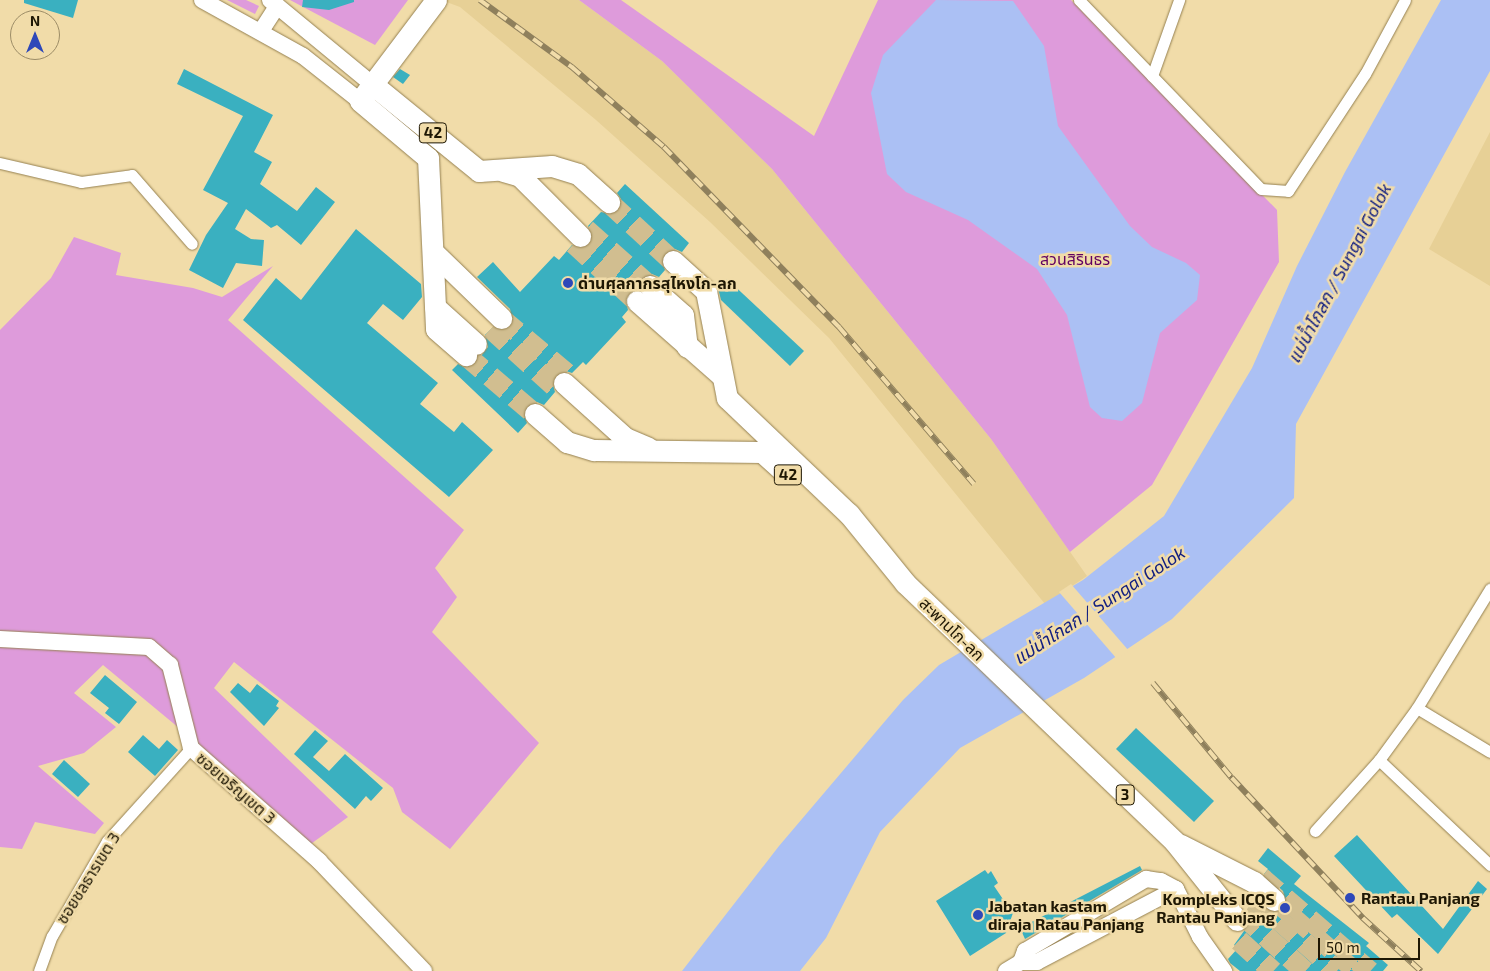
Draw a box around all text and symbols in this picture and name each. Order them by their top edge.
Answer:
north arrow [10,10,60,60]
text: N [30,12,40,29]
road number: 42 [418,120,448,146]
water label: แม่น้ำโกลก / Sungai Golok [1282,179,1396,367]
park label: สวนสิรินธร [1040,249,1110,269]
place label: ด่านศุลกากรสุไหงโก-ลก [578,273,737,293]
marker: ด่านศุลกากรสุไหงโก-ลก [562,277,574,289]
road number: 42 [773,462,803,488]
water label: แม่น้ำโกลก / Sungai Golok [1009,541,1189,669]
street label: สะพานโก-ลก [916,593,988,665]
street label: ซอยเจริญเขต 3 [192,748,280,828]
road number: 3 [1115,782,1135,808]
street label: ซอยชลธารเขต 3 [52,829,124,927]
place label: Rantau Panjang [1361,888,1480,908]
place label: Kompleks ICQS Rantau Panjang [1156,889,1275,927]
marker: Rantau Panjang [1343,891,1357,905]
place label: Jabatan kastam diraja Ratau Panjang [988,896,1144,934]
marker: Kompleks ICQS Rantau Panjang [1279,902,1291,914]
marker: Jabatan kastam diraja Ratau Panjang [972,909,984,921]
scale bar [1320,928,1422,960]
text: 50 m [1326,938,1360,956]

